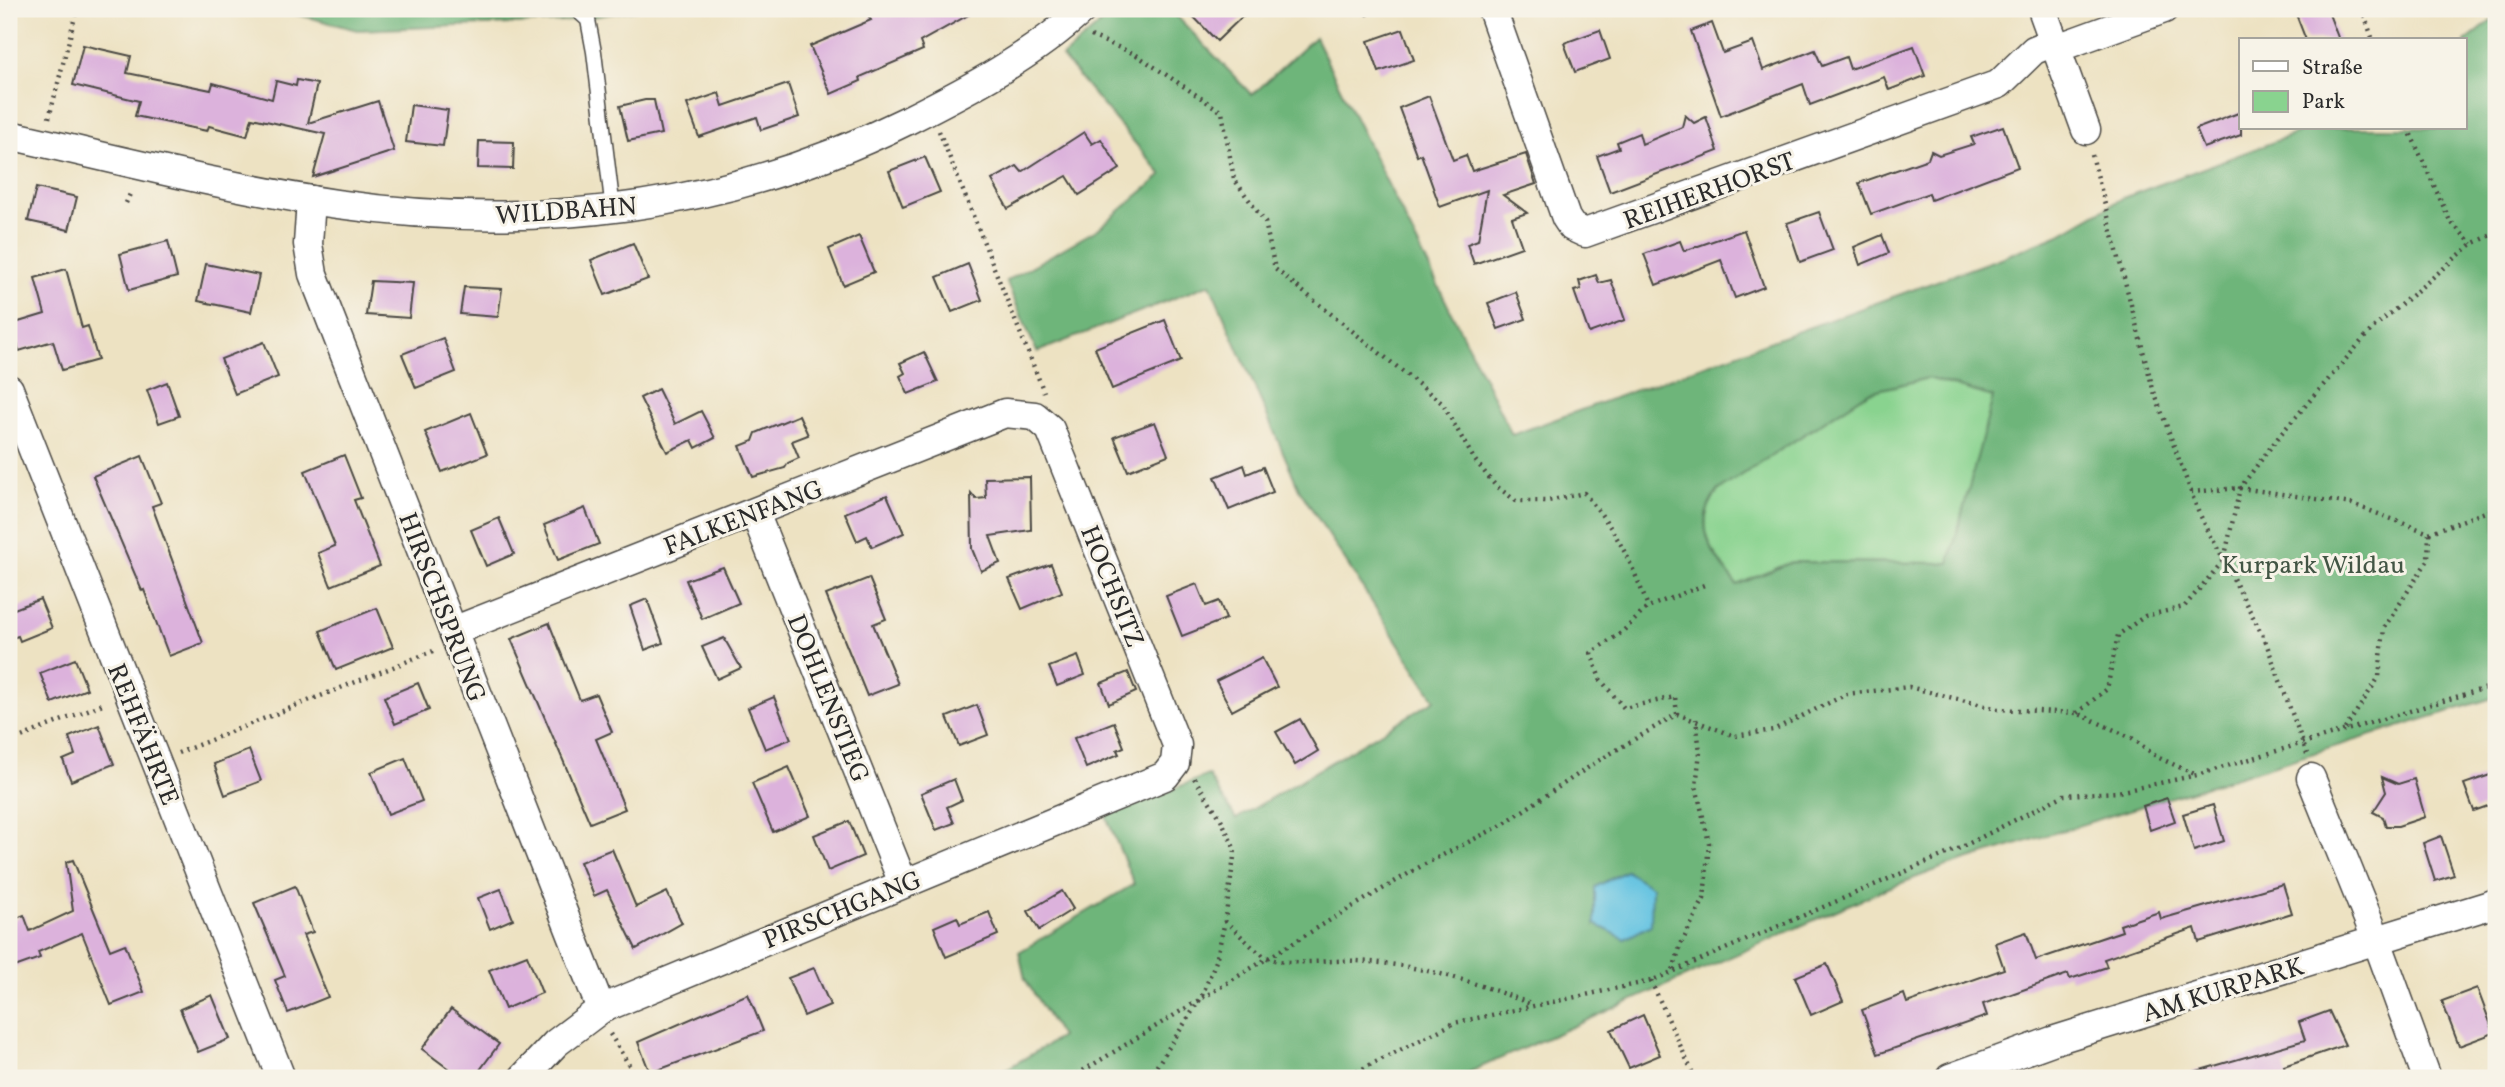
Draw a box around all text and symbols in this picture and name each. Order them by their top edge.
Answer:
legend [2239,38,2466,130]
text: Straße [2302,54,2363,83]
text: Park [2302,88,2345,117]
street label: REIHERHORST [1619,144,1801,240]
street label: WILDBAHN [494,189,638,235]
street label: FALKENFANG [659,472,829,566]
street label: HIRSCHSPRUNG [388,508,494,708]
street label: HOCHSITZ [1070,520,1152,653]
park label: Kurpark Wildau [2221,548,2405,584]
street label: DOHLENSTIEG [777,609,877,788]
street label: REHFÄHRTE [97,658,187,811]
street label: PIRSCHGANG [758,863,927,959]
street label: AM KURPARK [2138,949,2309,1033]

